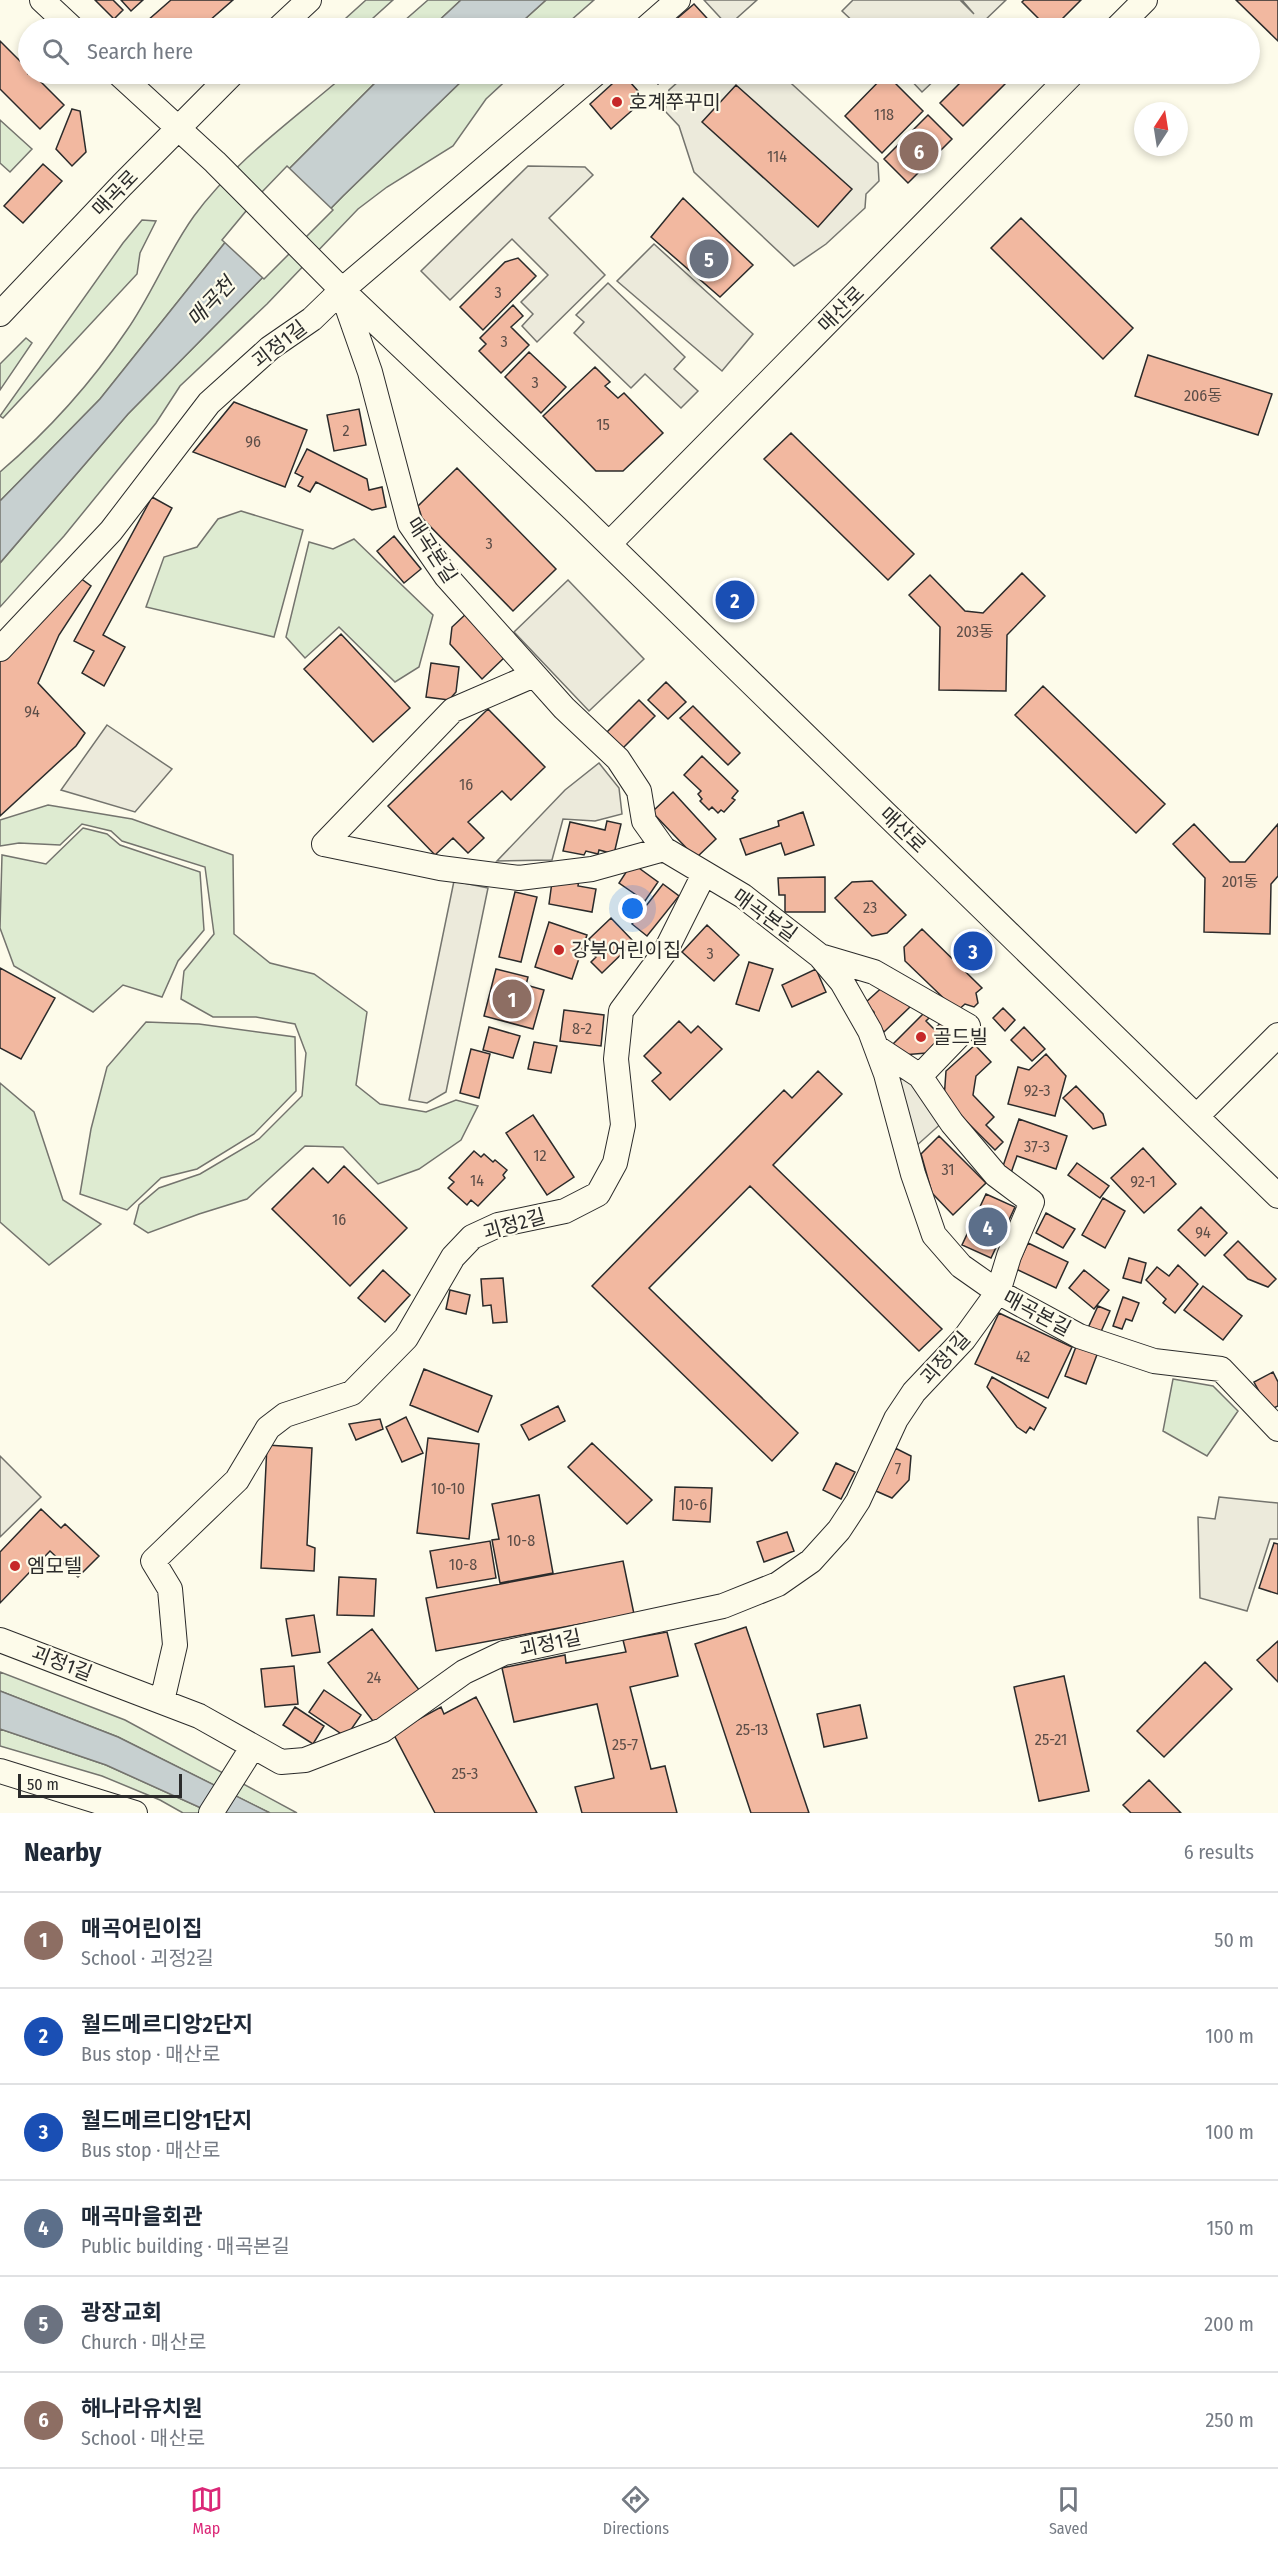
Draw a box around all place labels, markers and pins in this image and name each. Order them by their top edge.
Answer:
place label: 호계쭈꾸미 [629,90,721,114]
marker: 호계쭈꾸미 [610,95,624,109]
pin: 6 [900,128,938,174]
pin: 5 [690,236,728,282]
pin: 2 [716,578,754,622]
pin: 3 [954,928,992,974]
place label: 강북어린이집 [571,938,681,962]
marker: 강북어린이집 [552,943,566,957]
pin: 1 [492,976,532,1022]
place label: 골드빌 [933,1025,988,1049]
marker: 골드빌 [914,1030,928,1044]
pin: 4 [968,1204,1008,1250]
place label: 엠모텔 [27,1554,82,1578]
marker: 엠모텔 [8,1559,22,1573]

